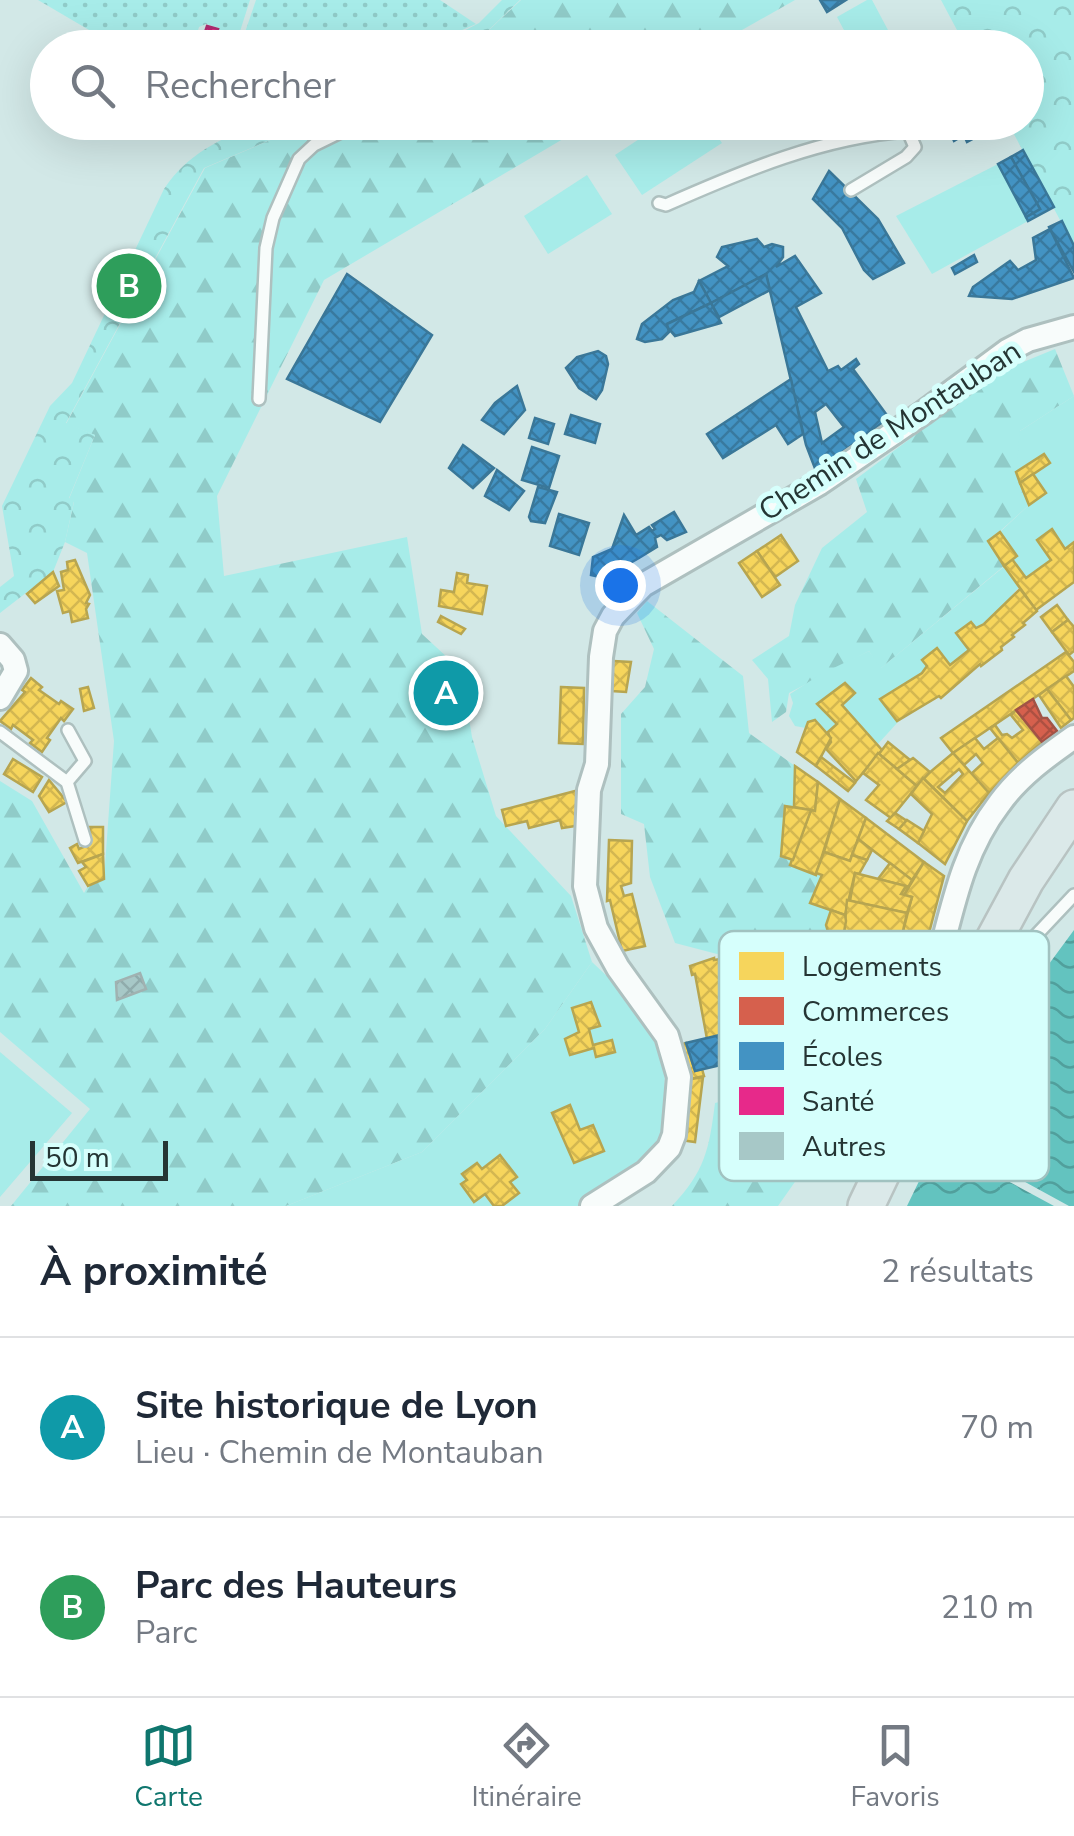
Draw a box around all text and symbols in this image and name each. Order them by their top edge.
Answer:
search box [30,30,1044,140]
icon: search [65,58,120,113]
text: Rechercher [145,60,336,111]
pin: B [96,248,162,324]
street label: Chemin de Montauban [751,331,1029,531]
your location [595,560,646,611]
pin: A [414,656,478,730]
legend [719,931,1049,1181]
text: Logements [802,948,942,986]
text: Commerces [802,993,949,1031]
text: Écoles [802,1038,883,1076]
text: Santé [802,1083,875,1121]
text: Autres [802,1128,886,1166]
scale bar [30,1136,168,1180]
text: 50 m [45,1139,110,1177]
text: À proximité [40,1243,267,1300]
text: 2 résultats [881,1250,1034,1293]
text: Site historique de Lyon [135,1380,538,1431]
text: A [61,1406,84,1449]
text: 70 m [960,1406,1034,1449]
text: Lieu · Chemin de Montauban [135,1431,544,1474]
text: Parc des Hauteurs [135,1560,457,1611]
text: B [61,1586,84,1629]
text: 210 m [941,1586,1034,1629]
text: Parc [135,1611,198,1654]
tab: Carte [134,1718,203,1816]
tab: Itinéraire [472,1718,582,1816]
tab: Favoris [850,1718,940,1816]

